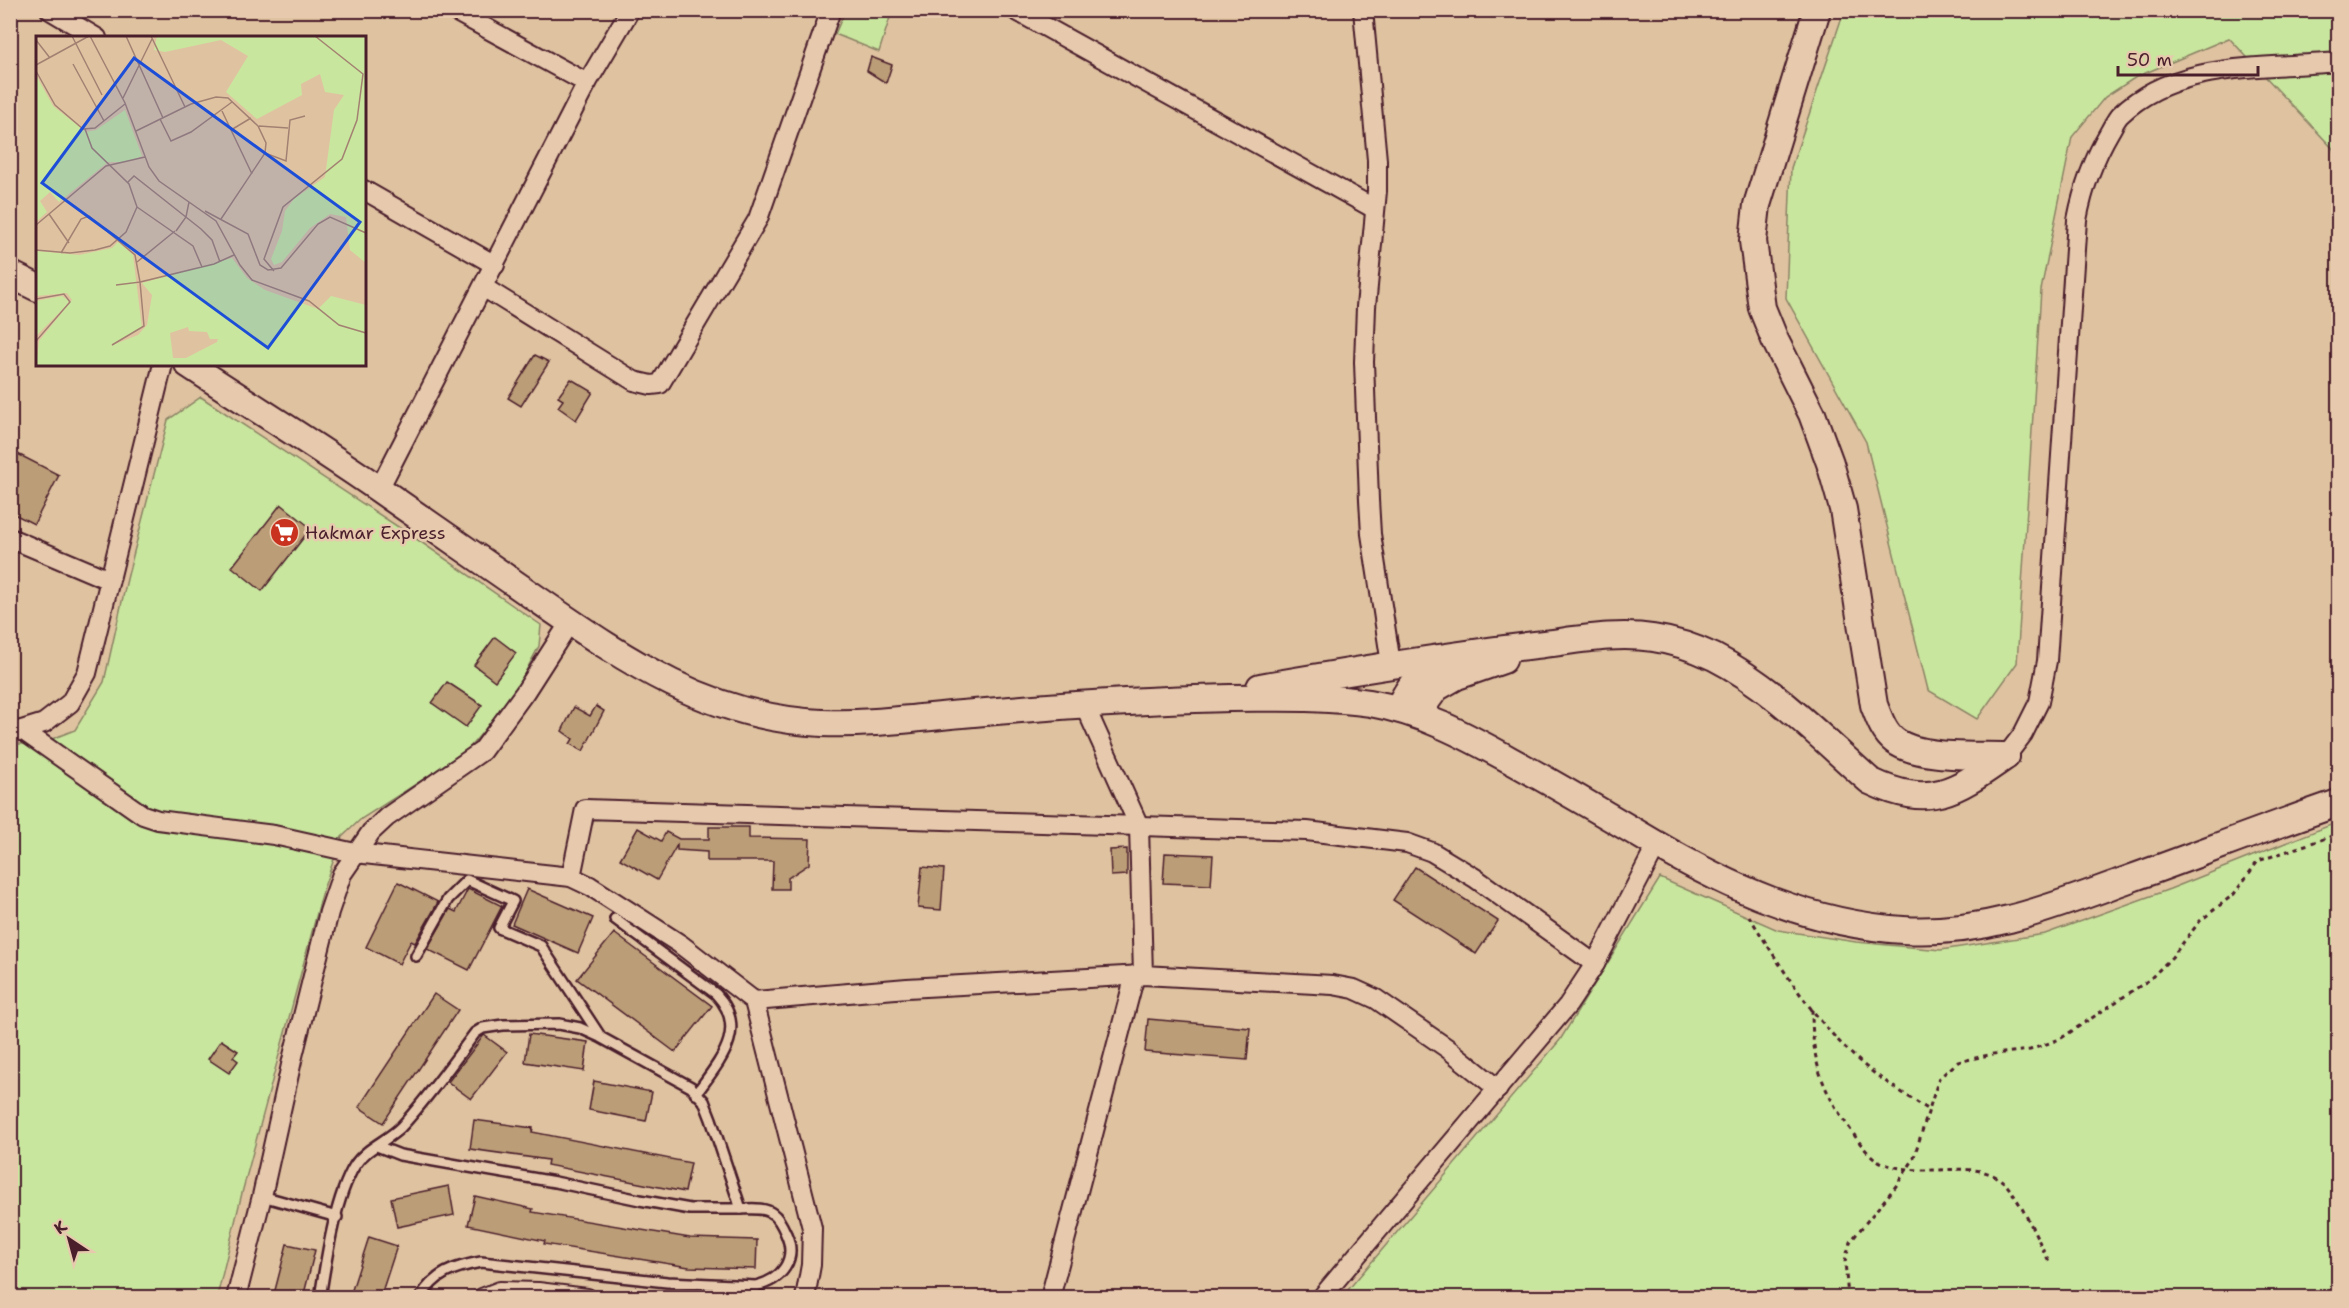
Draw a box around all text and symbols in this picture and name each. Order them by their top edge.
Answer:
inset map [36,36,366,366]
scale bar [2118,39,2258,77]
text: 50 m [2127,48,2172,72]
supermarket icon: Hakmar Express [268,517,300,549]
place label: Hakmar Express [305,521,446,545]
north arrow [39,1209,99,1269]
text: K [50,1216,71,1239]

